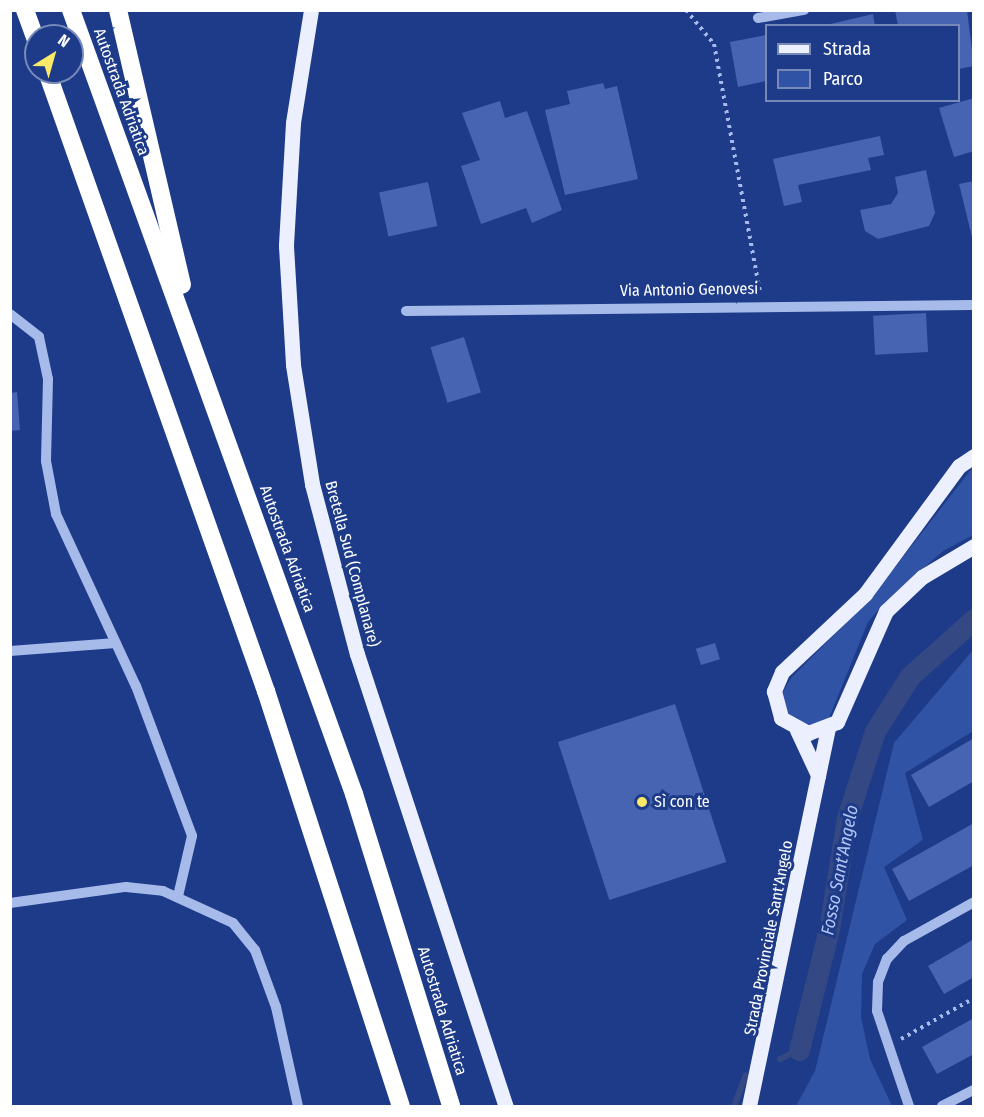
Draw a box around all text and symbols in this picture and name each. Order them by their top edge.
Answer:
north arrow [24,24,84,84]
legend [765,24,960,102]
street label: Autostrada Adriatica [89,26,153,158]
text: N [54,30,73,51]
text: Strada [823,38,871,60]
text: Parco [823,68,863,90]
street label: Via Antonio Genovesi [620,279,758,301]
street label: Bretella Sud (Complanare) [321,479,383,649]
street label: Autostrada Adriatica [255,483,319,615]
place label: Sì con te [654,792,710,812]
marker: Sì con te [635,795,649,809]
water label: Fosso Sant'Angelo [817,803,863,937]
street label: Strada Provinciale Sant'Angelo [741,839,797,1037]
street label: Autostrada Adriatica [413,944,471,1078]

